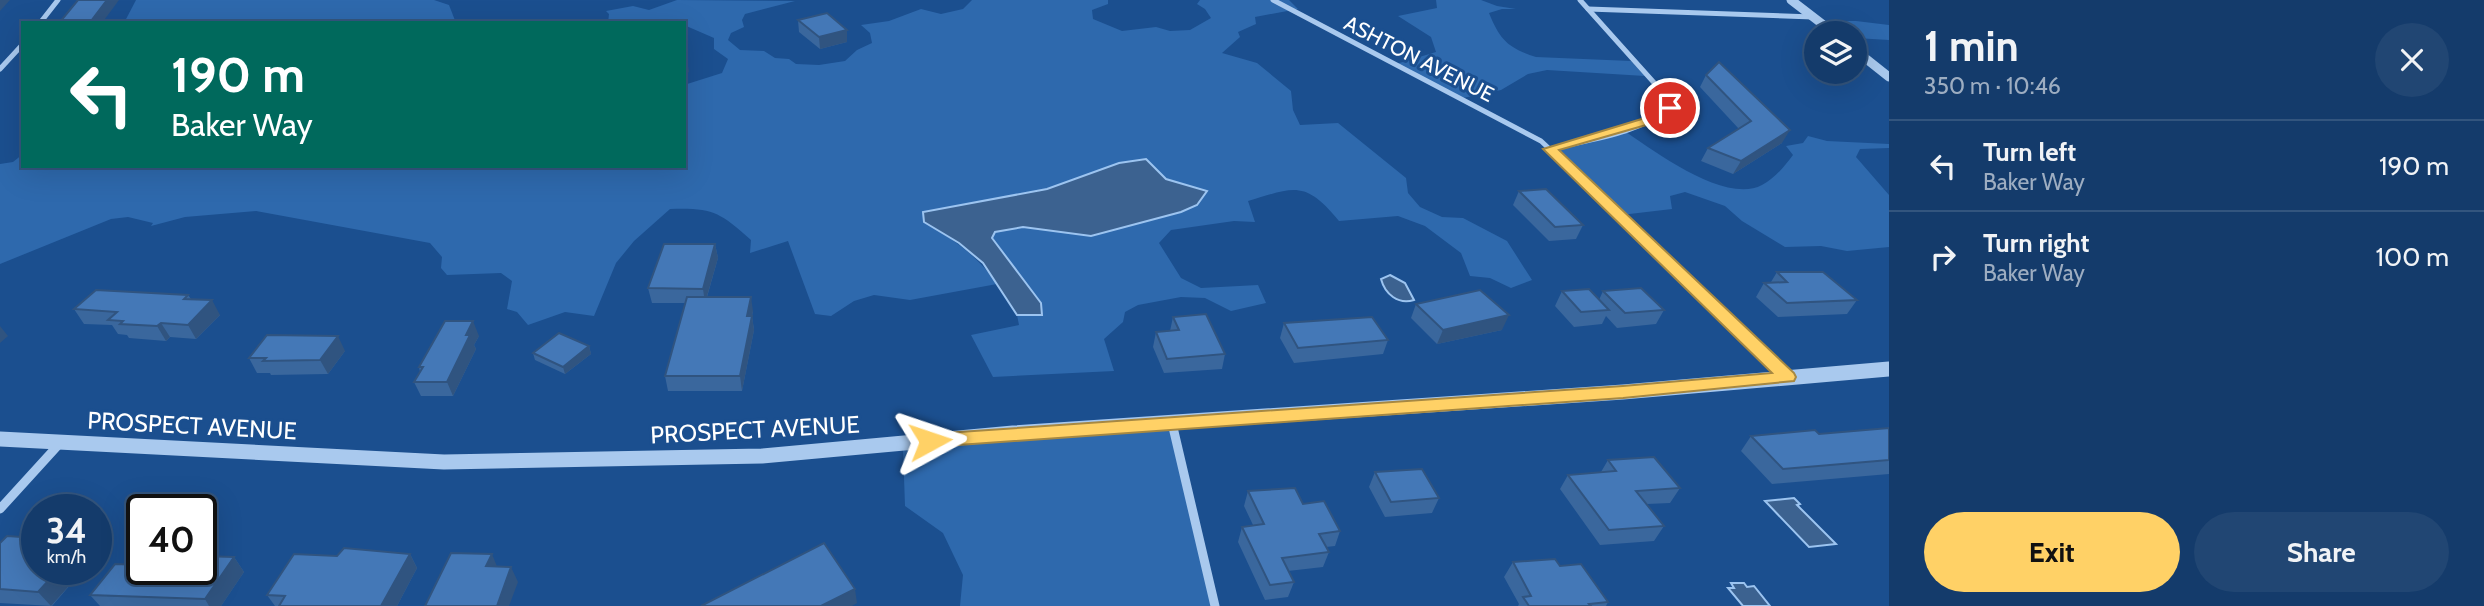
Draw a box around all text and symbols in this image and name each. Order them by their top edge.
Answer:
street label: ASHTON AVENUE [1340,10,1498,107]
text: 1 min [1924,20,2019,72]
map controls [1804,21,1867,84]
button: layers [1804,21,1867,84]
button: close [2375,23,2449,97]
text: 190 m [171,45,305,104]
icon: left [56,49,147,140]
text: 350 m · 10:46 [1924,72,2061,100]
pin [1640,78,1700,138]
icon: arrive [1651,89,1689,127]
text: Baker Way [171,105,313,144]
text: Turn left [1983,136,2076,168]
icon: left [1924,147,1962,185]
text: 190 m [2379,150,2449,182]
text: Baker Way [1983,168,2085,196]
text: Turn right [1983,227,2089,259]
icon: right [1924,238,1962,276]
text: 100 m [2376,241,2449,273]
text: Baker Way [1983,259,2085,287]
position arrow [893,404,967,478]
street label: PROSPECT AVENUE [87,406,297,445]
street label: PROSPECT AVENUE [650,410,860,449]
speed limit sign: 40 [126,494,217,585]
text: 34 [46,509,87,552]
button: Exit [1924,512,2180,592]
button: Share [2194,512,2449,592]
text: km/h [47,546,86,568]

